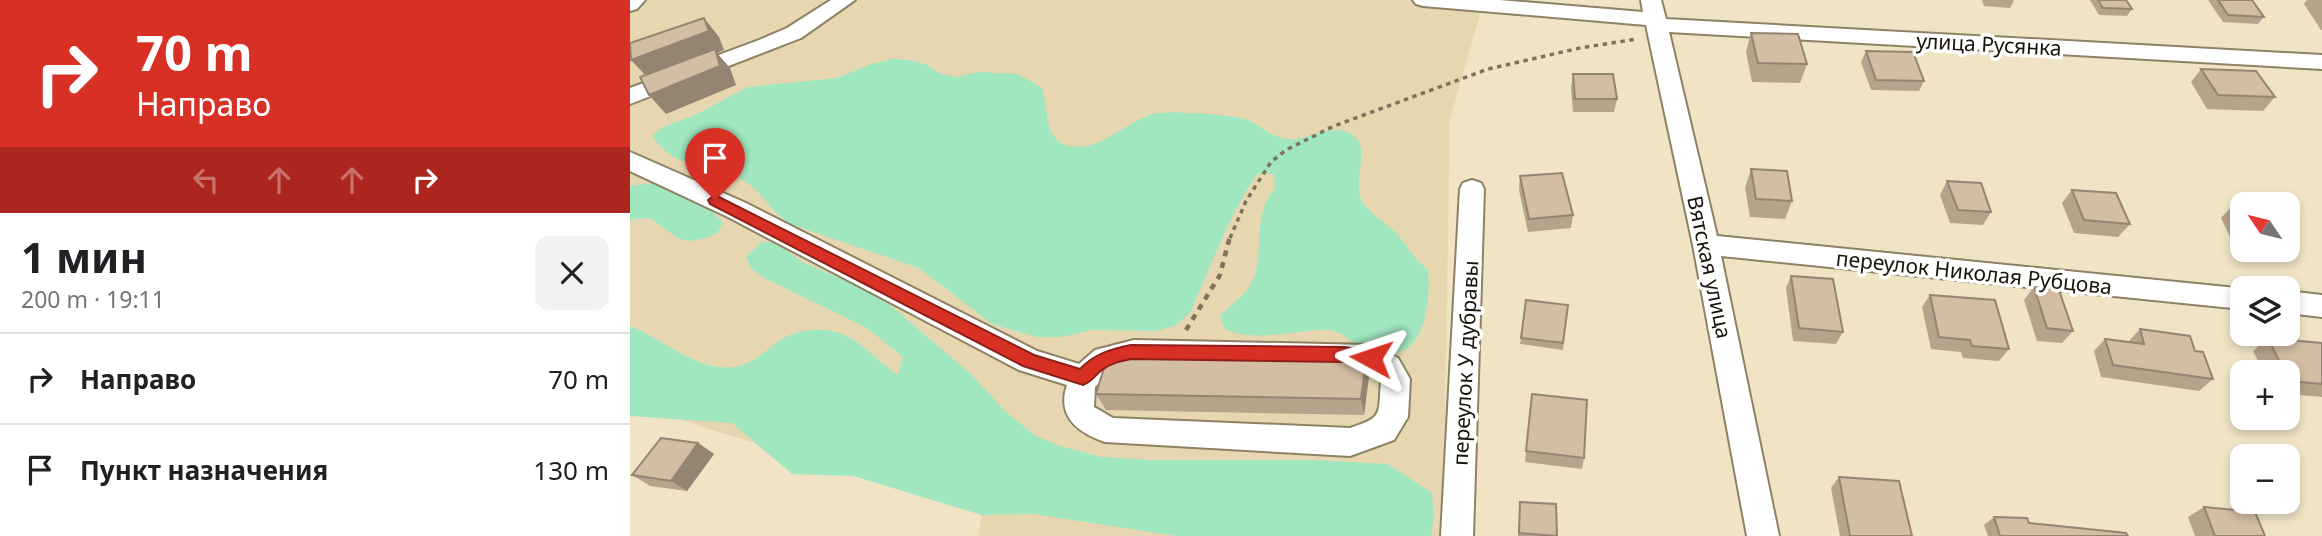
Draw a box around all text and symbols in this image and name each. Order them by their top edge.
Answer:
text: 70 m [136,19,253,85]
street label: улица Русянка [1916,26,2062,62]
icon: right [21,28,112,119]
text: Направо [136,82,271,125]
pin [685,128,745,200]
icon: arrive [696,139,734,177]
icon: left [187,161,225,199]
icon: ahead [260,161,298,199]
icon: ahead [333,161,371,199]
icon: right [406,161,444,199]
north arrow [2230,192,2300,262]
map controls [2230,192,2300,514]
street label: Вятская улица [1681,193,1739,341]
text: 1 мин [21,228,147,285]
button: close [535,236,609,310]
street label: переулок Николая Рубцова [1835,244,2113,300]
street label: переулок У дубравы [1446,260,1484,466]
button: layers [2230,276,2300,346]
text: 200 m · 19:11 [21,283,165,315]
position arrow [1334,321,1408,395]
icon: right [21,360,59,398]
button: + [2230,360,2300,430]
text: Направо [80,361,196,397]
text: 70 m [548,361,609,397]
button: − [2230,444,2300,514]
icon: arrive [21,451,59,489]
text: Пункт назначения [80,452,328,488]
text: 130 m [533,452,609,488]

